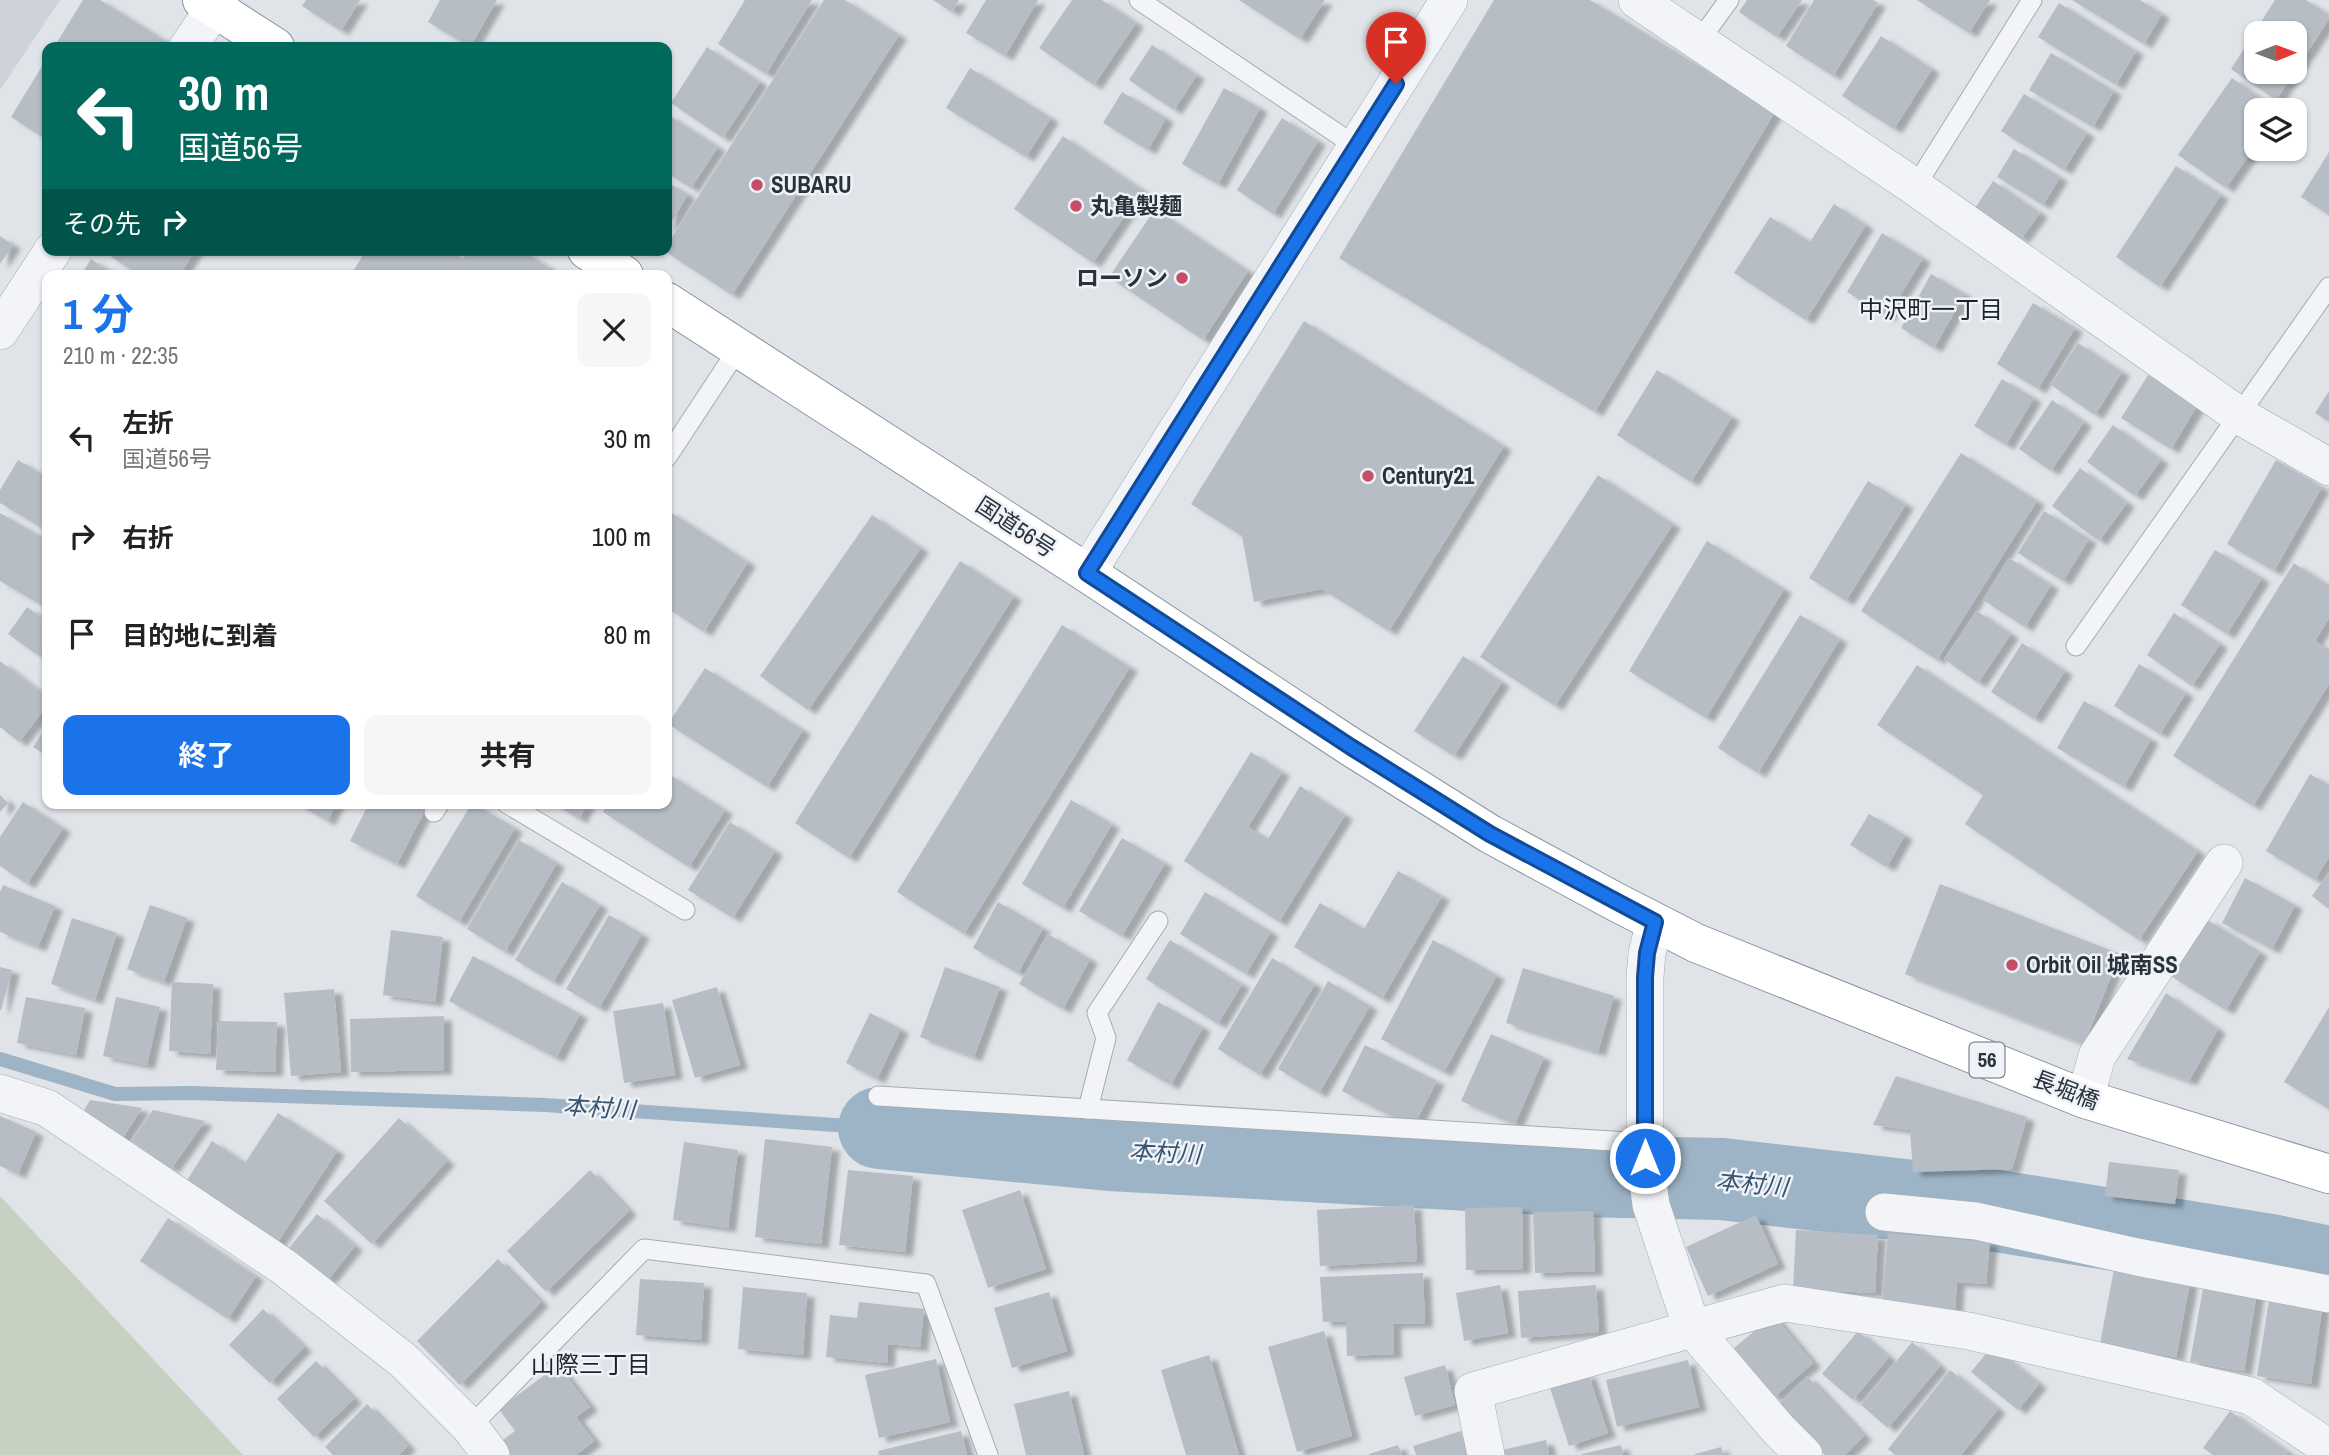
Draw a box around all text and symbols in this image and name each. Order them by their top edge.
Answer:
pin [1366,12.0,1426,84]
north arrow [2244,21,2306,84]
map controls [2244,21,2307,161]
icon: arrive [1377,23,1415,61]
text: 30 m [178,59,270,125]
icon: left [63,70,154,161]
button: layers [2244,98,2307,161]
text: 国道56号 [178,126,303,169]
place label: SUBARU [771,169,852,200]
marker: SUBARU [749,177,765,193]
place label: 丸亀製麺 [1090,190,1182,221]
marker: 丸亀製麺 [1068,198,1084,214]
icon: right [155,203,193,241]
text: その先 [63,206,141,241]
place label: ローソン [1076,262,1168,293]
marker: ローソン [1174,270,1190,286]
text: 1 分 [63,286,134,342]
button: close [577,293,651,367]
district label: 中沢町一丁目 [1859,293,2003,325]
text: 210 m · 22:35 [63,340,178,371]
text: 左折 [122,405,174,440]
icon: left [63,419,101,457]
text: 30 m [604,421,651,456]
text: 国道56号 [122,443,212,474]
place label: Century21 [1382,460,1475,491]
marker: Century21 [1360,468,1376,484]
street label: 国道56号 [970,489,1062,564]
icon: right [63,517,101,555]
text: 100 m [592,519,651,554]
text: 右折 [122,520,174,555]
icon: arrive [63,615,101,653]
text: 80 m [604,617,651,652]
text: 目的地に到着 [122,618,278,653]
button: 終了 [63,715,350,795]
button: 共有 [364,715,651,795]
place label: Orbit Oil 城南SS [2026,949,2178,980]
marker: Orbit Oil 城南SS [2004,957,2020,973]
road number: 56 [1969,1042,2004,1078]
street label: 長堀橋 [2028,1063,2104,1116]
water label: 本村川 [562,1089,639,1126]
position arrow [1608,1121,1682,1195]
water label: 本村川 [1128,1134,1205,1170]
water label: 本村川 [1715,1163,1793,1203]
district label: 山際三丁目 [531,1348,651,1380]

